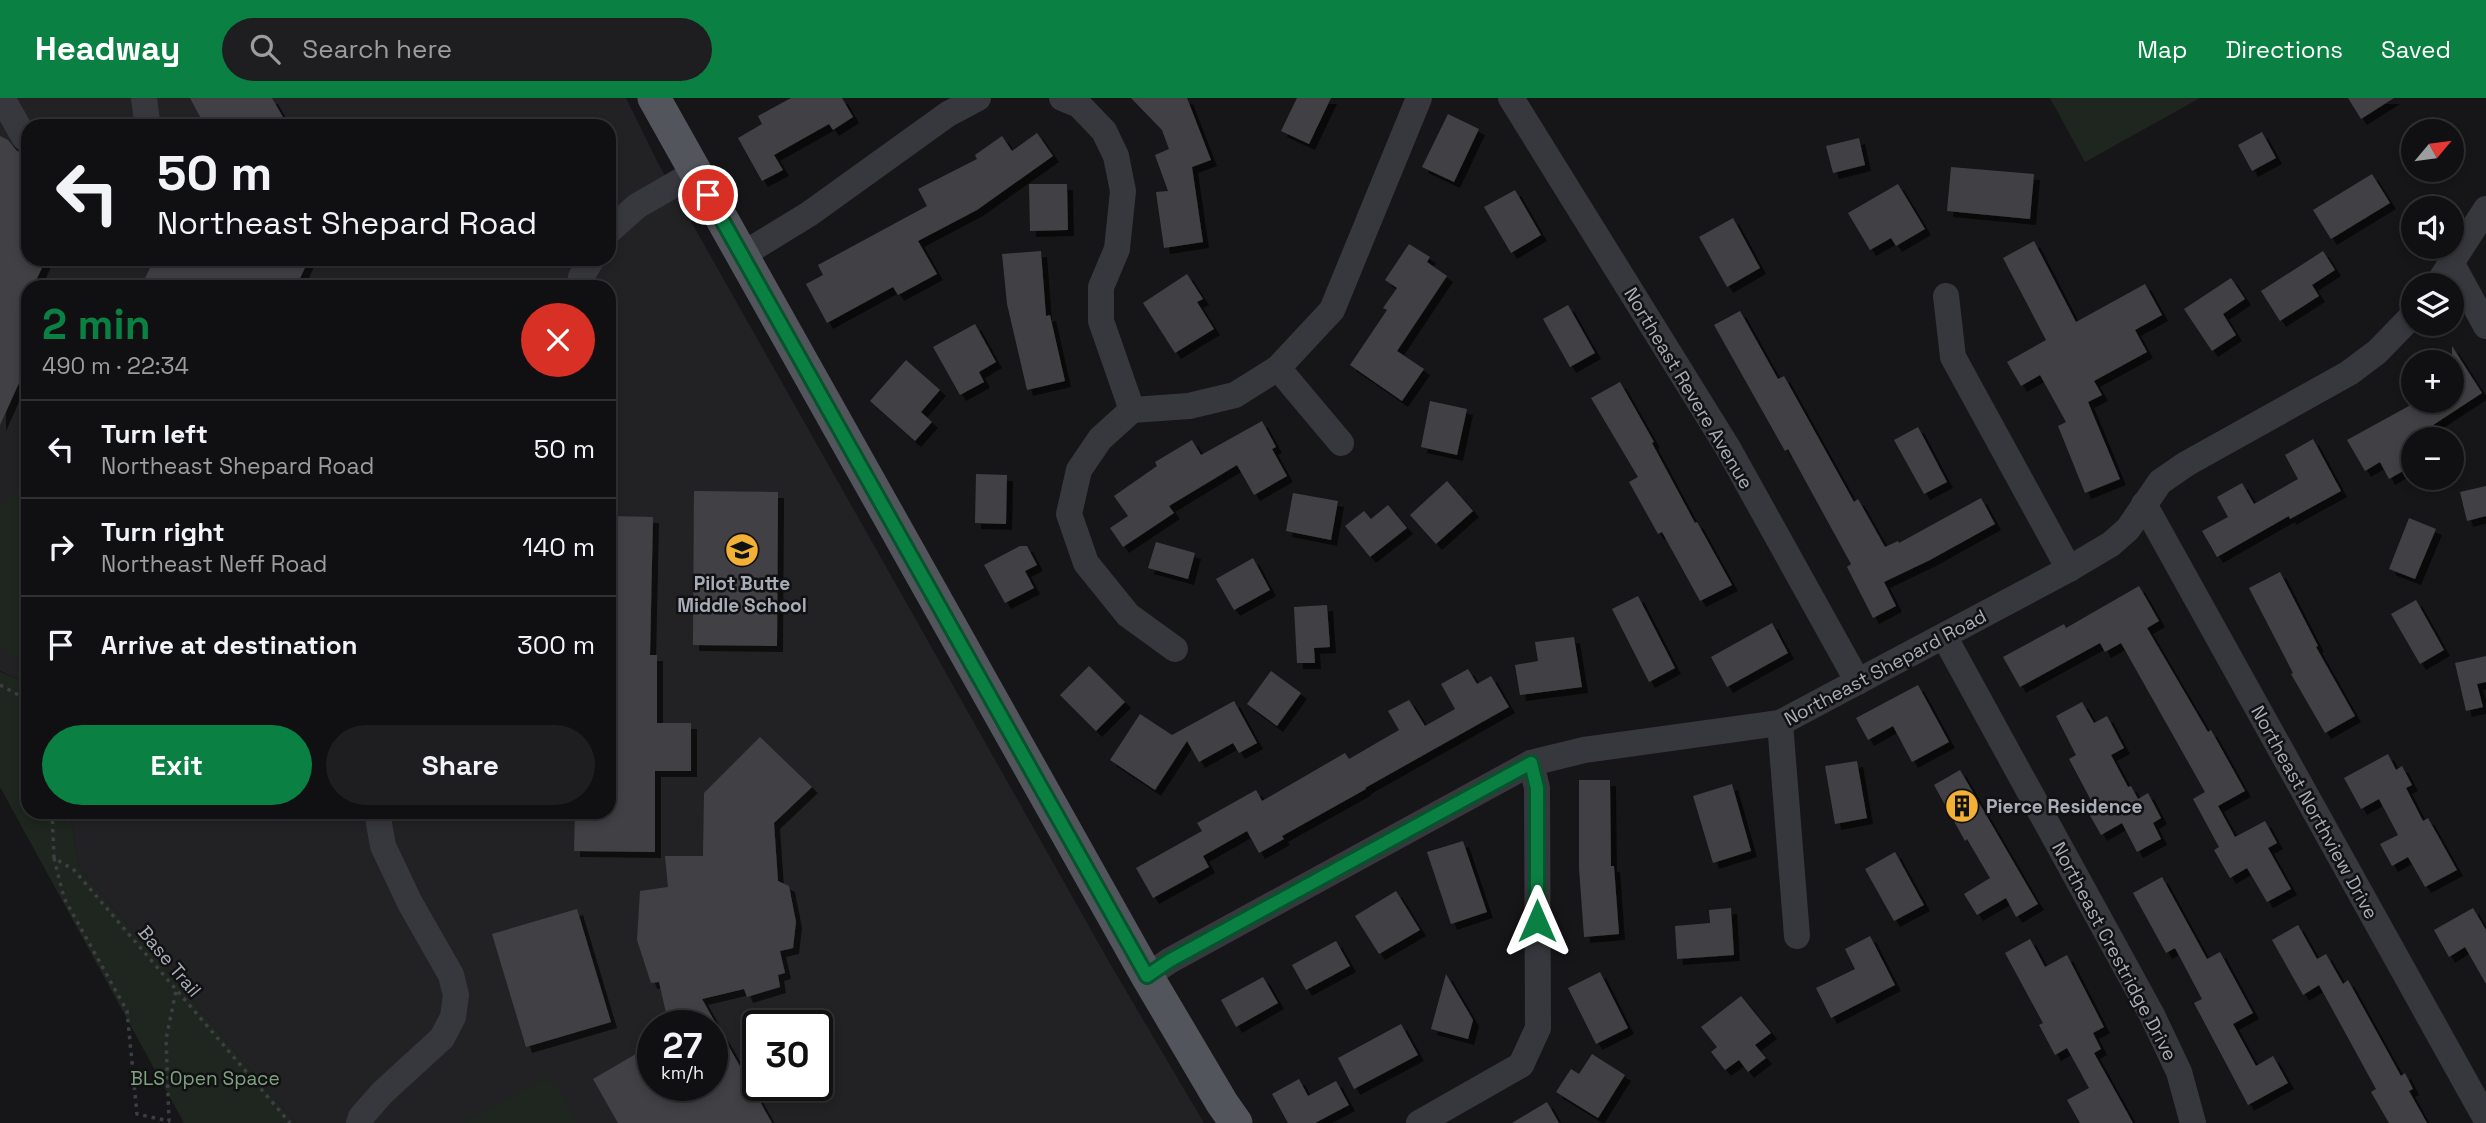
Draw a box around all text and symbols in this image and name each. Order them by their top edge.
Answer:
search box [222,18,712,81]
text: Headway [35,28,180,70]
icon: search [246,30,284,68]
text: Search here [302,32,452,66]
text: Map [2137,34,2187,65]
text: Directions [2225,34,2343,65]
text: Saved [2381,34,2451,65]
north arrow [2401,119,2464,182]
map controls [2401,119,2464,490]
text: 50 m [157,142,272,204]
icon: left [42,147,133,238]
pin [678,165,738,225]
icon: arrive [689,176,727,214]
button: sound [2401,196,2464,259]
text: Northeast Shepard Road [157,203,537,243]
button: layers [2401,273,2464,336]
street label: Northeast Revere Avenue [1618,283,1759,494]
text: 2 min [42,298,151,351]
button: close [521,303,595,377]
button: + [2401,350,2464,413]
text: 490 m · 22:34 [42,351,189,381]
text: Turn left [101,417,208,451]
button: − [2401,427,2464,490]
icon: left [42,430,80,468]
text: 50 m [534,432,595,466]
text: Northeast Shepard Road [101,451,374,481]
text: Turn right [101,515,225,549]
icon: right [42,528,80,566]
text: 140 m [522,530,595,564]
school or university icon: Pilot Butte Middle School [723,531,761,569]
text: Northeast Neff Road [101,549,327,579]
place label: Pilot Butte Middle School [677,571,807,618]
street label: Northeast Shepard Road [1780,603,1991,731]
icon: arrive [42,626,80,664]
text: Arrive at destination [101,628,358,662]
text: 300 m [517,628,595,662]
street label: Northeast Northview Drive [2245,701,2384,924]
button: Exit [42,725,312,805]
button: Share [326,725,595,805]
building icon: Pierce Residence [1943,787,1981,825]
place label: Pierce Residence [1986,794,2143,819]
street label: Northeast Crestridge Drive [2046,838,2183,1065]
position arrow [1500,884,1574,958]
street label: Base Trail [132,920,207,1002]
speed limit sign: 30 [742,1010,833,1101]
text: 27 [663,1024,702,1068]
text: km/h [661,1061,704,1084]
park label: BLS Open Space [130,1066,280,1091]

